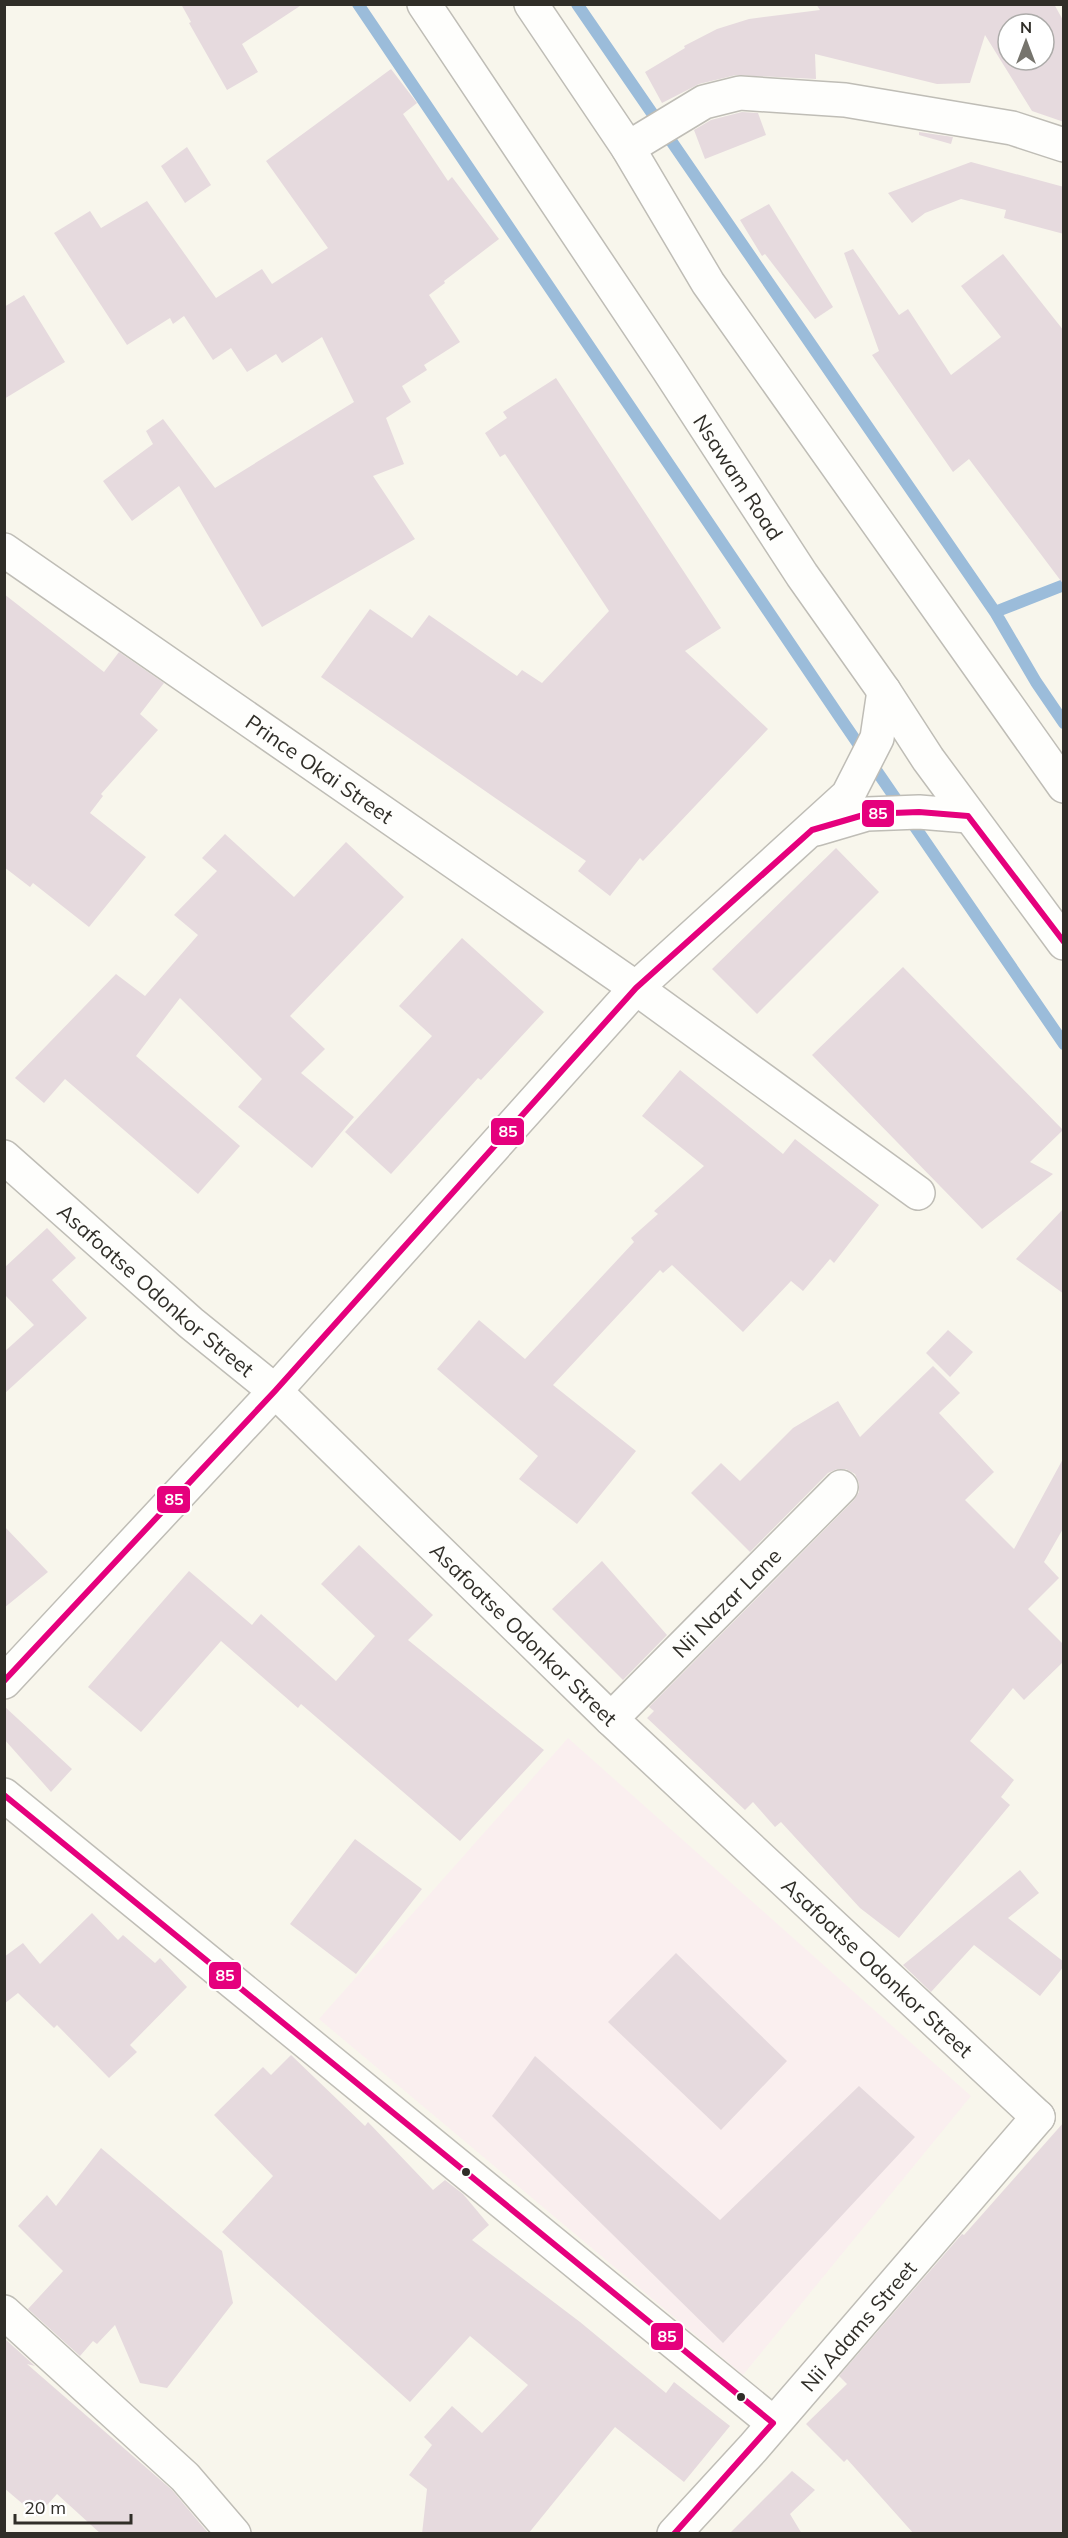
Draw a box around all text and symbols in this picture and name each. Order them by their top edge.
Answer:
north arrow [996,12,1056,72]
text: N [1020,17,1032,37]
street label: Nsawam Road [688,409,789,545]
street label: Prince Okai Street [241,709,398,829]
line badge: 85 [861,799,895,828]
text: 85 [868,803,888,823]
line badge: 85 [490,1117,525,1146]
text: 85 [498,1121,518,1141]
street label: Asafoatse Odonkor Street [52,1198,260,1382]
line badge: 85 [156,1485,191,1514]
text: 85 [164,1489,184,1509]
street label: Asafoatse Odonkor Street [425,1537,623,1731]
street label: Nii Nazar Lane [667,1542,786,1663]
street label: Asafoatse Odonkor Street [777,1872,978,2063]
line badge: 85 [208,1961,242,1990]
text: 85 [215,1965,235,1985]
unlabelled marker [460,2166,472,2178]
street label: Nii Adams Street [795,2255,922,2397]
line badge: 85 [650,2322,684,2351]
text: 85 [657,2326,677,2346]
unlabelled marker [735,2391,747,2403]
scale bar [15,2487,130,2525]
text: 20 m [24,2496,66,2519]

